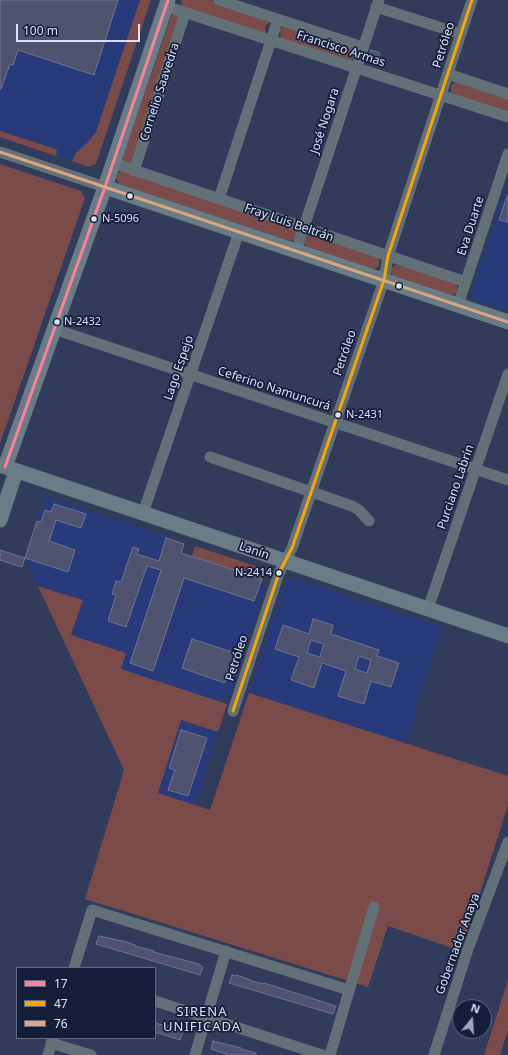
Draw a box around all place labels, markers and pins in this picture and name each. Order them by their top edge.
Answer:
unlabelled marker [125,191,135,201]
place label: N-5096 [102,212,139,226]
marker: N-5096 [89,214,99,224]
unlabelled marker [394,281,404,291]
place label: N-2432 [64,315,101,329]
marker: N-2432 [52,317,62,327]
place label: N-2431 [346,408,383,422]
marker: N-2431 [333,410,343,420]
place label: N-2414 [235,566,272,580]
marker: N-2414 [274,568,284,578]

